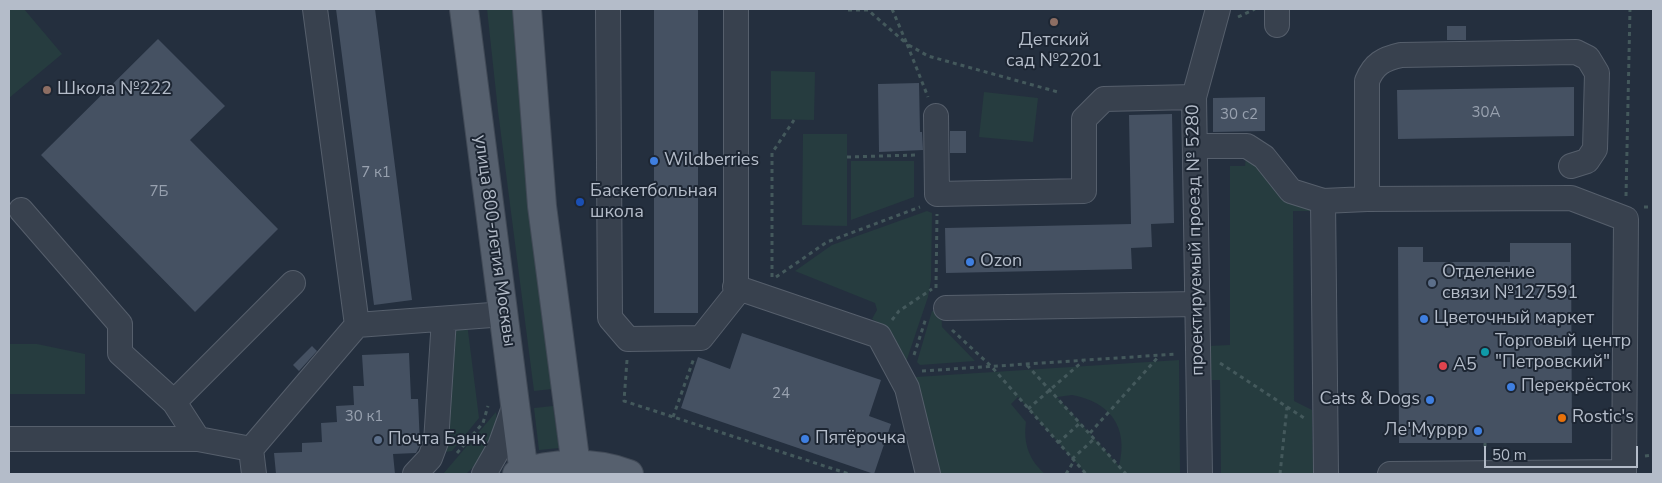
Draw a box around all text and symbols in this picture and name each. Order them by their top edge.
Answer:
marker: Детский сад №2201 [1048,16,1060,28]
place label: Детский сад №2201 [1006,30,1102,72]
place label: Школа №222 [57,79,172,101]
marker: Школа №222 [41,84,53,96]
street label: проектируемый проезд № 5280 [1183,104,1209,376]
house number: 30А [1472,104,1500,122]
house number: 30 с2 [1220,106,1258,124]
street label: улица 800-летия Москвы [468,134,520,348]
place label: Wildberries [664,150,759,172]
marker: Wildberries [648,155,660,167]
house number: 7 к1 [361,164,391,182]
place label: Баскетбольная школа [590,181,717,223]
house number: 7Б [150,183,168,201]
marker: Баскетбольная школа [574,196,586,208]
place label: Ozon [980,251,1022,273]
marker: Ozon [964,256,976,268]
place label: Отделение связи №127591 [1442,262,1578,304]
marker: Отделение связи №127591 [1426,277,1438,289]
place label: Цветочный маркет [1434,308,1594,330]
marker: Цветочный маркет [1418,313,1430,325]
place label: Торговый центр "Петровский" [1495,331,1631,374]
marker: Торговый центр "Петровский" [1479,346,1491,358]
place label: А5 [1453,355,1477,377]
marker: А5 [1437,360,1449,372]
place label: Перекрёсток [1521,376,1631,398]
marker: Перекрёсток [1505,381,1517,393]
house number: 24 [772,385,790,403]
place label: Cats & Dogs [1319,389,1420,411]
marker: Cats & Dogs [1424,394,1436,406]
place label: Rostic's [1572,407,1634,429]
house number: 30 к1 [345,408,383,426]
marker: Rostic's [1556,412,1568,424]
place label: Ле'Муррр [1384,420,1468,442]
marker: Ле'Муррр [1472,425,1484,437]
place label: Пятёрочка [815,428,906,450]
place label: Почта Банк [388,429,486,451]
marker: Пятёрочка [799,433,811,445]
marker: Почта Банк [372,434,384,446]
scale bar [1487,436,1641,468]
text: 50 m [1492,445,1527,465]

